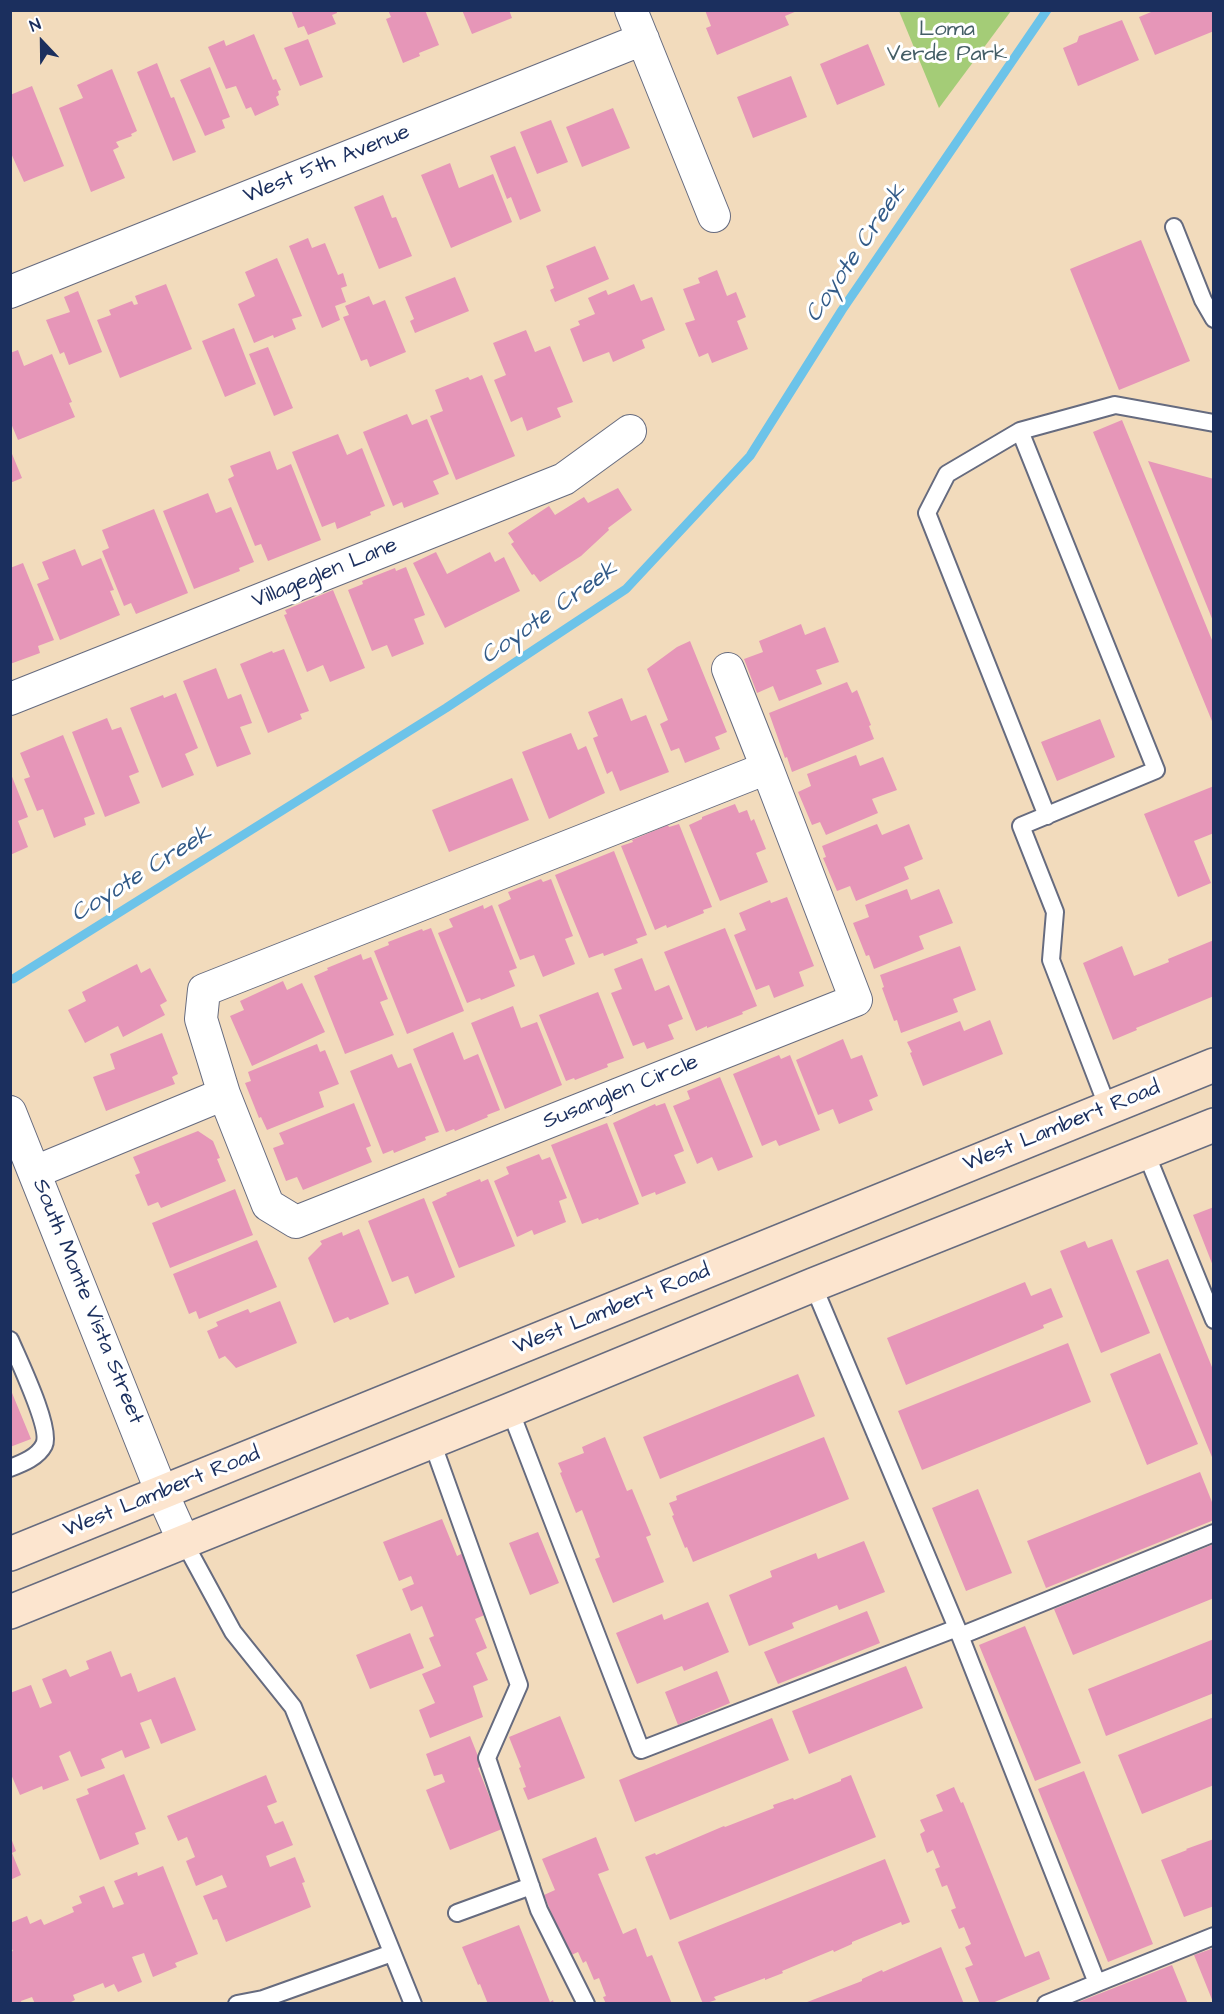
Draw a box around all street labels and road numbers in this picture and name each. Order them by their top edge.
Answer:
street label: West 5th Avenue [240,120,414,210]
street label: Villageglen Lane [249,533,401,615]
street label: Susanglen Circle [539,1050,703,1136]
street label: West Lambert Road [960,1076,1164,1178]
street label: South Monte Vista Street [26,1175,148,1429]
street label: West Lambert Road [510,1259,714,1361]
street label: West Lambert Road [60,1442,264,1544]

